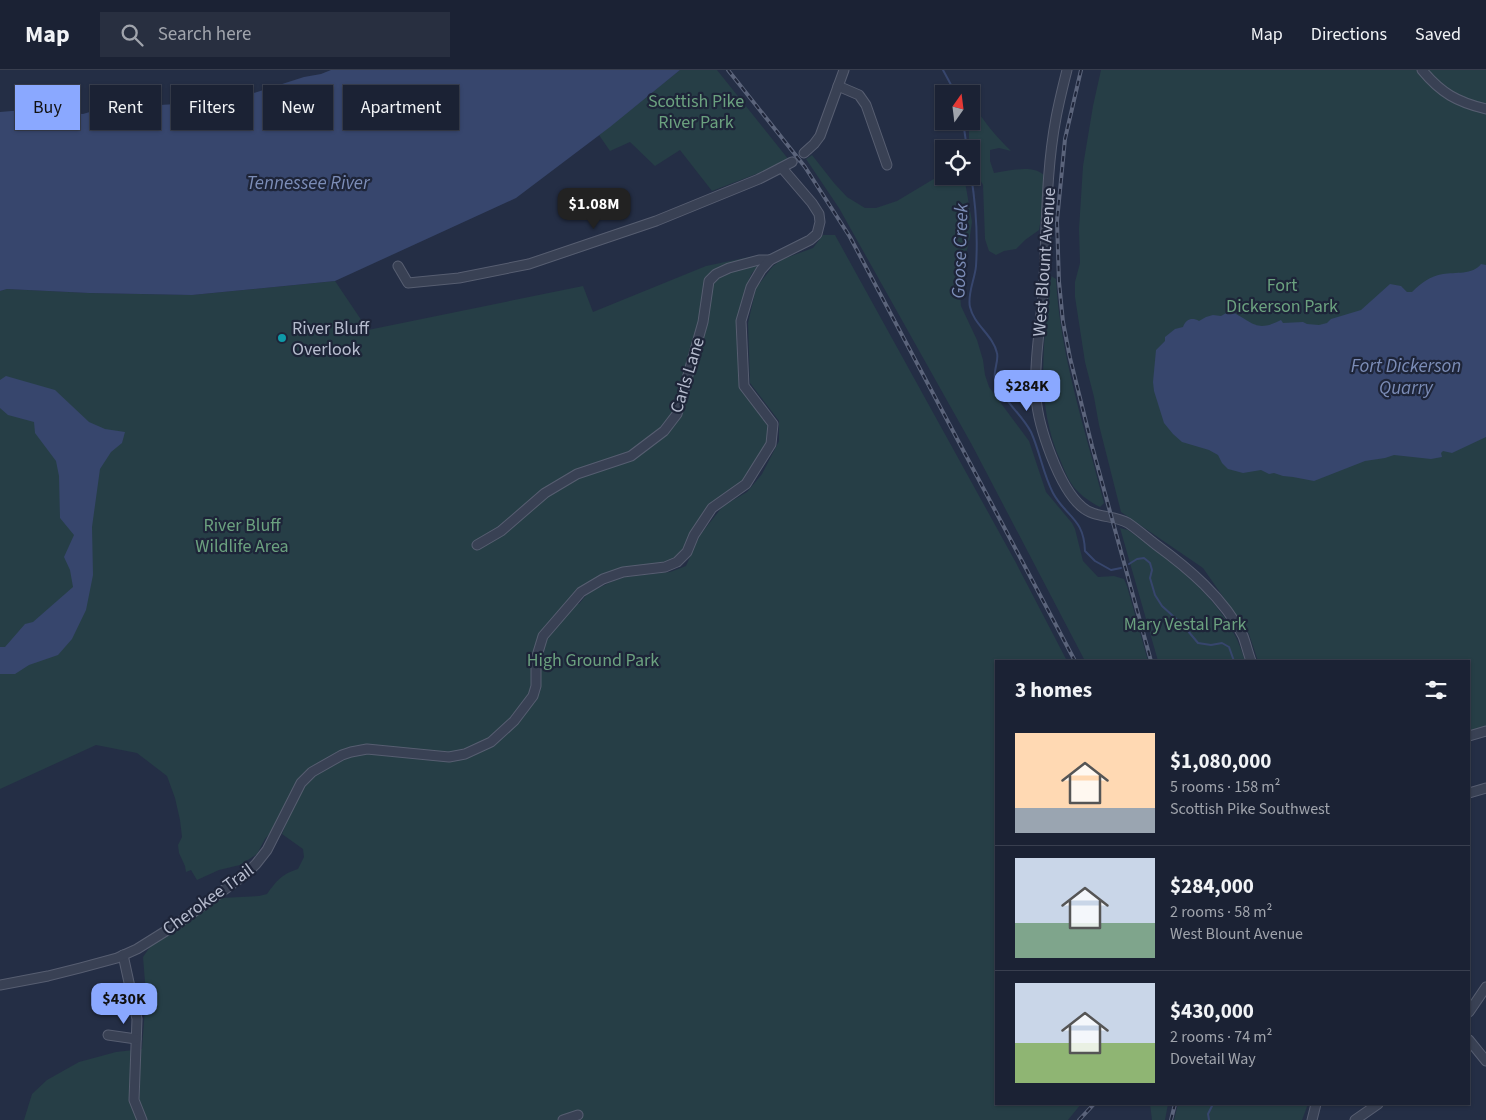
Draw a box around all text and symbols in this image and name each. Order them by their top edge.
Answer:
search box [100,12,450,57]
text: Map [25,17,70,52]
icon: search [118,21,146,49]
text: Search here [158,21,251,48]
text: Map [1251,22,1283,47]
text: Directions [1311,22,1387,47]
text: Saved [1415,22,1461,47]
chip: Buy [15,85,80,130]
chip: Rent [90,85,161,130]
chip: Filters [171,85,253,130]
chip: New [263,85,333,130]
chip: Apartment [343,85,459,130]
north arrow [935,85,980,130]
map controls [935,85,980,185]
park label: Scottish Pike River Park [648,89,744,135]
button: locate [935,140,980,185]
water label: Tennessee River [247,170,371,197]
street label: West Blount Avenue [1027,186,1062,338]
pin: $1.08M [553,188,635,230]
text: $1.08M [569,193,619,215]
water label: Goose Creek [945,202,976,299]
park label: Fort Dickerson Park [1226,273,1338,319]
place label: River Bluff Overlook [292,316,370,362]
marker: River Bluff Overlook [276,332,288,344]
street label: Carls Lane [664,334,711,416]
water label: Fort Dickerson Quarry [1351,353,1461,402]
pin: $284K [992,370,1062,412]
text: $284K [1005,375,1049,397]
park label: River Bluff Wildlife Area [195,513,289,559]
park label: Mary Vestal Park [1124,612,1246,637]
park label: High Ground Park [527,648,659,673]
text: 3 homes [1015,675,1092,705]
icon: filters [1422,676,1450,704]
text: $1,080,000 [1170,746,1271,776]
icon: home [1055,753,1115,813]
text: 5 rooms · 158 m² [1170,776,1280,798]
text: Scottish Pike Southwest [1170,798,1330,820]
street label: Cherokee Trail [157,858,259,941]
text: $284,000 [1170,871,1254,901]
icon: home [1055,878,1115,938]
text: 2 rooms · 58 m² [1170,901,1272,923]
text: West Blount Avenue [1170,923,1303,945]
pin: $430K [89,982,159,1025]
text: $430K [102,988,146,1010]
text: $430,000 [1170,996,1254,1026]
icon: home [1055,1003,1115,1063]
text: 2 rooms · 74 m² [1170,1026,1272,1048]
text: Dovetail Way [1170,1048,1256,1070]

